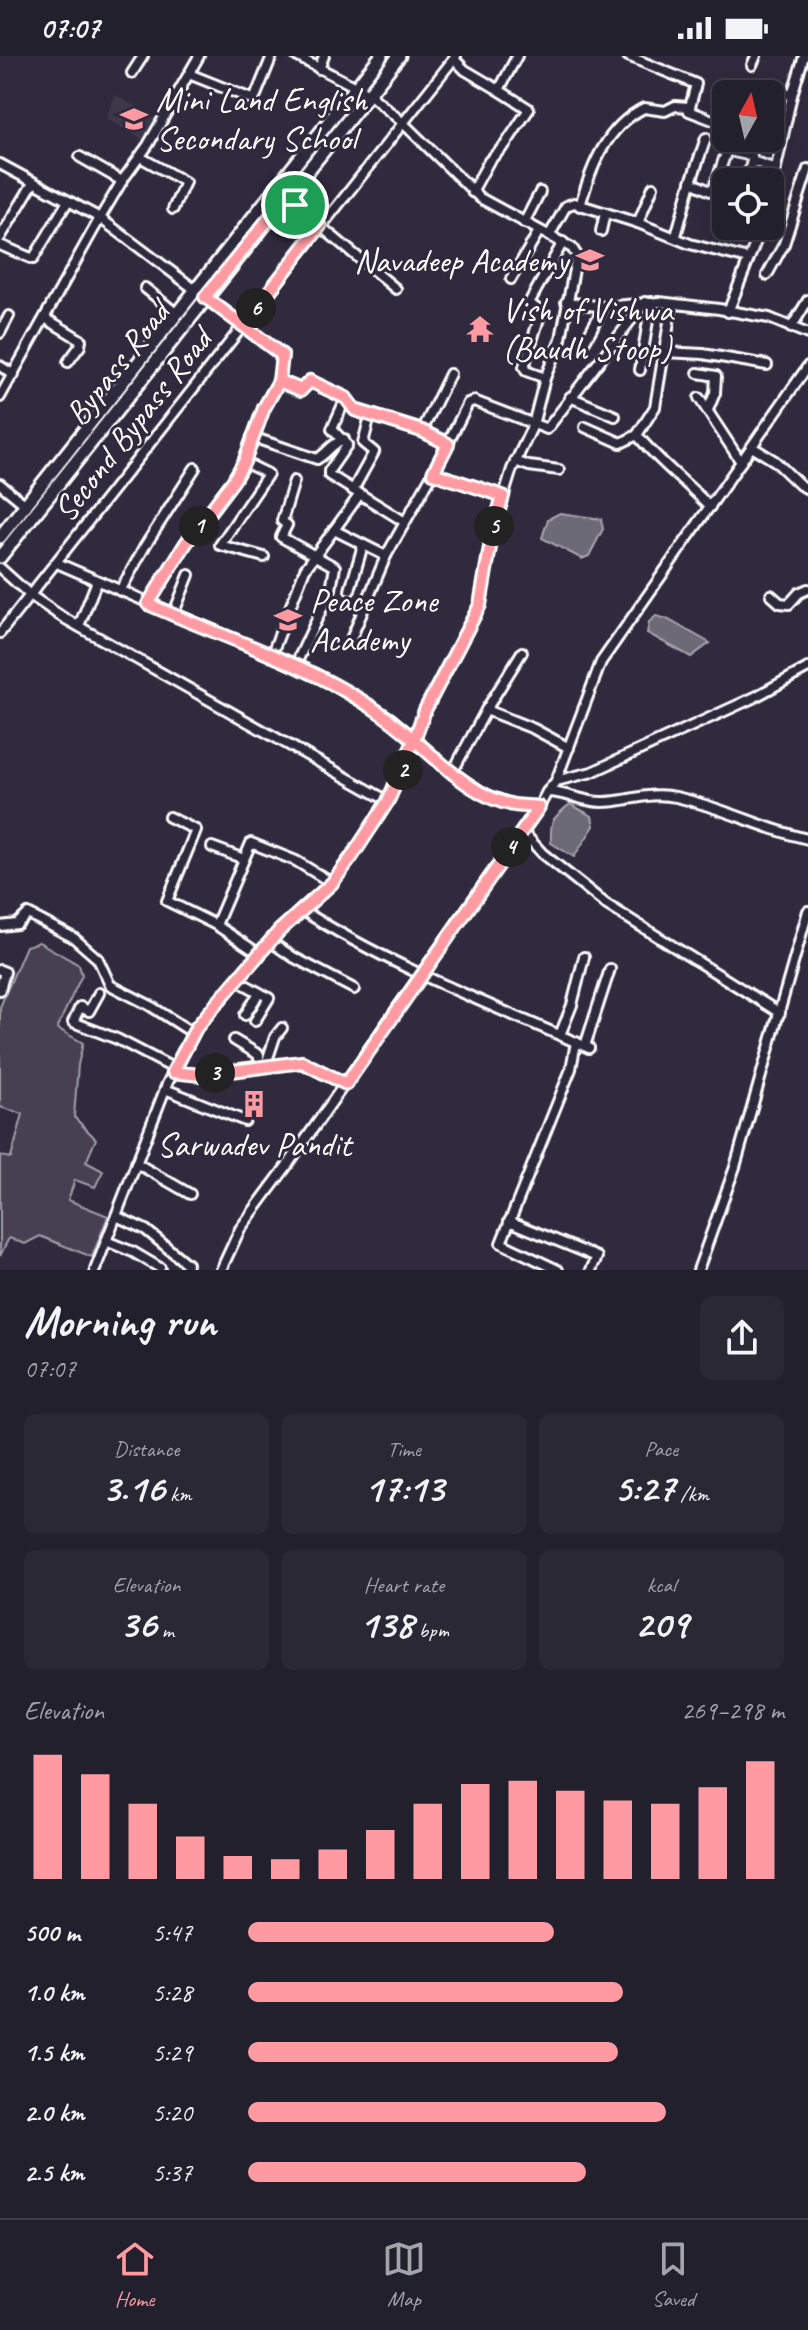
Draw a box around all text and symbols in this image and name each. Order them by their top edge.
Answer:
text: 07:07 [40,9,100,47]
place label: Mini Land English Secondary School [156,78,368,160]
north arrow [712,80,784,152]
map controls [712,80,784,240]
school or university icon: Mini Land English Secondary School [119,104,149,134]
button: locate [712,168,784,240]
pin [261,171,329,239]
icon: arrive [273,183,317,227]
place label: Navadeep Academy [354,239,570,282]
school or university icon: Navadeep Academy [575,245,605,275]
street label: Bypass Road [55,288,182,434]
pin: 6 [236,288,276,328]
place label: Vish of Vishwa (Baudh Stoop) [502,288,675,370]
text: 6 [251,294,261,322]
temple icon: Vish of Vishwa (Baudh Stoop) [465,314,495,344]
street label: Second Bypass Road [43,315,224,530]
pin: 1 [179,506,219,546]
pin: 5 [474,506,514,546]
text: 1 [194,512,204,540]
text: 5 [489,512,499,540]
place label: Peace Zone Academy [310,579,439,661]
school or university icon: Peace Zone Academy [273,605,303,635]
pin: 2 [383,750,423,790]
text: 2 [398,756,408,784]
pin: 4 [491,827,531,867]
text: 4 [506,833,516,861]
pin: 3 [195,1053,235,1093]
text: 3 [210,1059,220,1087]
building icon: Sarwadev Pandit [239,1089,269,1119]
place label: Sarwadev Pandit [157,1123,355,1166]
text: Morning run [24,1294,216,1349]
button: share [700,1296,784,1380]
text: 07:07 [24,1352,76,1385]
text: Distance [114,1435,179,1463]
text: Time [387,1435,421,1463]
text: Pace [644,1435,678,1463]
text: 3.16 [102,1463,165,1513]
text: 17:13 [364,1463,444,1513]
text: 5:27 [614,1463,675,1513]
text: km [165,1480,191,1508]
text: /km [675,1480,709,1508]
text: Elevation [113,1571,181,1599]
text: Heart rate [364,1571,444,1599]
text: kcal [647,1571,676,1599]
text: 36 [119,1599,156,1649]
text: 138 [359,1599,413,1649]
text: 209 [635,1599,688,1649]
text: m [156,1616,174,1644]
text: bpm [413,1616,449,1644]
text: Elevation [24,1694,104,1727]
text: 269–298 m [681,1694,784,1727]
text: 500 m [24,1916,80,1949]
text: 5:47 [152,1916,192,1949]
text: 1.0 km [24,1976,84,2009]
text: 5:28 [152,1976,192,2009]
text: 1.5 km [24,2036,84,2069]
text: 5:29 [152,2036,192,2069]
text: 2.0 km [24,2096,84,2129]
text: 5:20 [152,2096,192,2129]
text: 2.5 km [24,2156,84,2189]
text: 5:37 [152,2156,192,2189]
tab: Home [113,2237,157,2313]
tab: Map [382,2237,426,2313]
tab: Saved [651,2237,695,2313]

